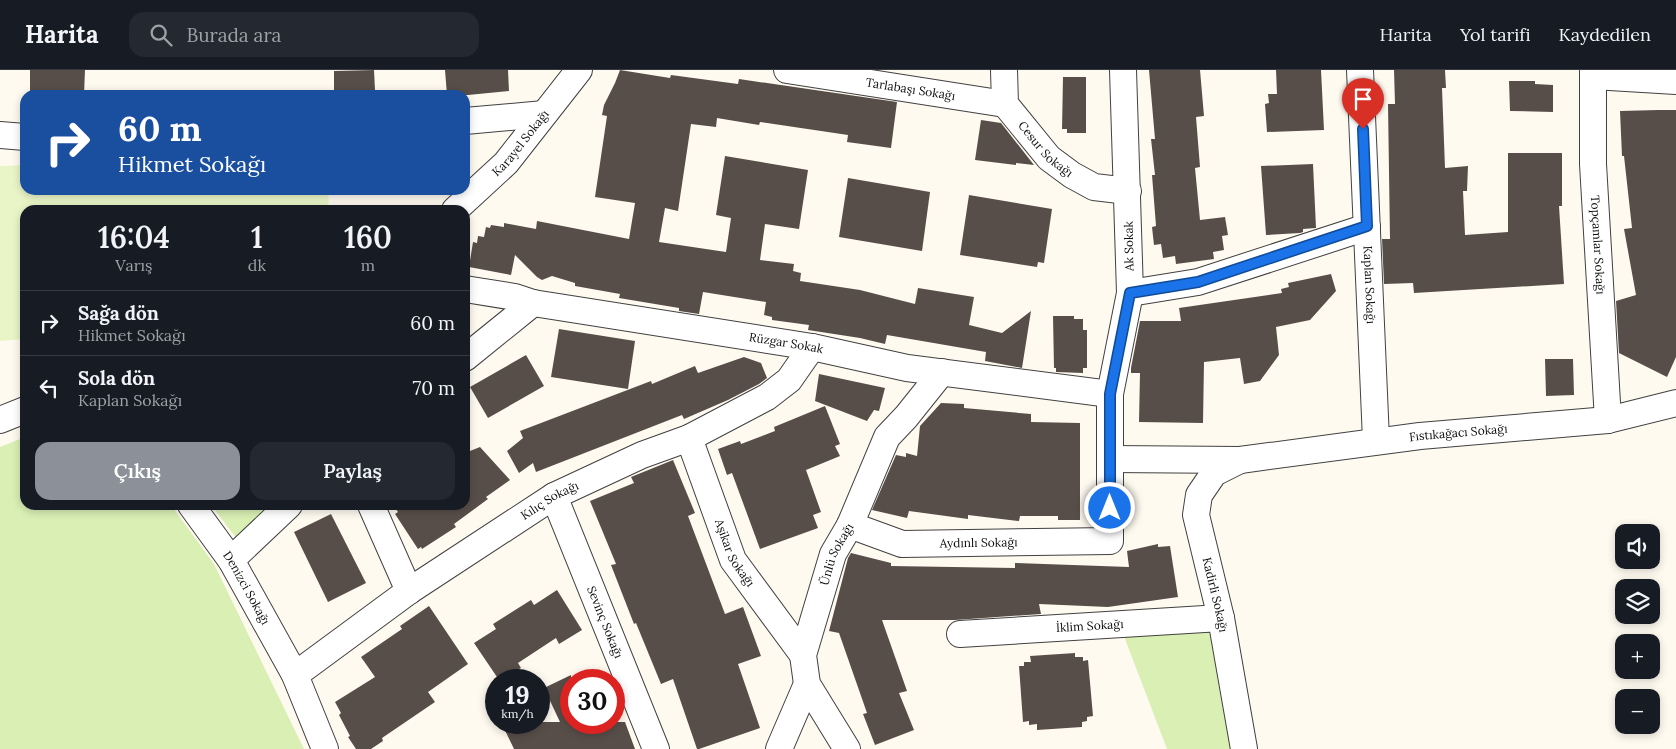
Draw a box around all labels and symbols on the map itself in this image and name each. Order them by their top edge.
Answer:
street label: Tarlabaşı Sokağı [865,74,956,103]
pin [1342,78,1384,129]
street label: Karayel Sokağı [489,107,552,179]
street label: Cesur Sokağı [1015,118,1076,180]
street label: Topçamlar Sokağı [1588,195,1609,295]
street label: Ak Sokak [1121,220,1136,272]
street label: Kaplan Sokağı [1361,245,1379,324]
street label: Rüzgar Sokak [748,329,825,356]
street label: Fıstıkağacı Sokağı [1408,421,1508,444]
street label: Kılıç Sokağı [518,478,581,523]
position arrow [1083,481,1135,533]
street label: Aşikar Sokağı [712,516,758,589]
street label: Ünlü Sokağı [816,520,856,587]
street label: Aydınlı Sokağı [939,534,1018,550]
street label: Denizci Sokağı [220,548,273,627]
street label: Kadirli Sokağı [1200,556,1231,633]
street label: Sevinç Sokağı [584,584,627,660]
street label: İklim Sokağı [1055,616,1124,635]
speed limit sign: 30 [560,669,625,734]

